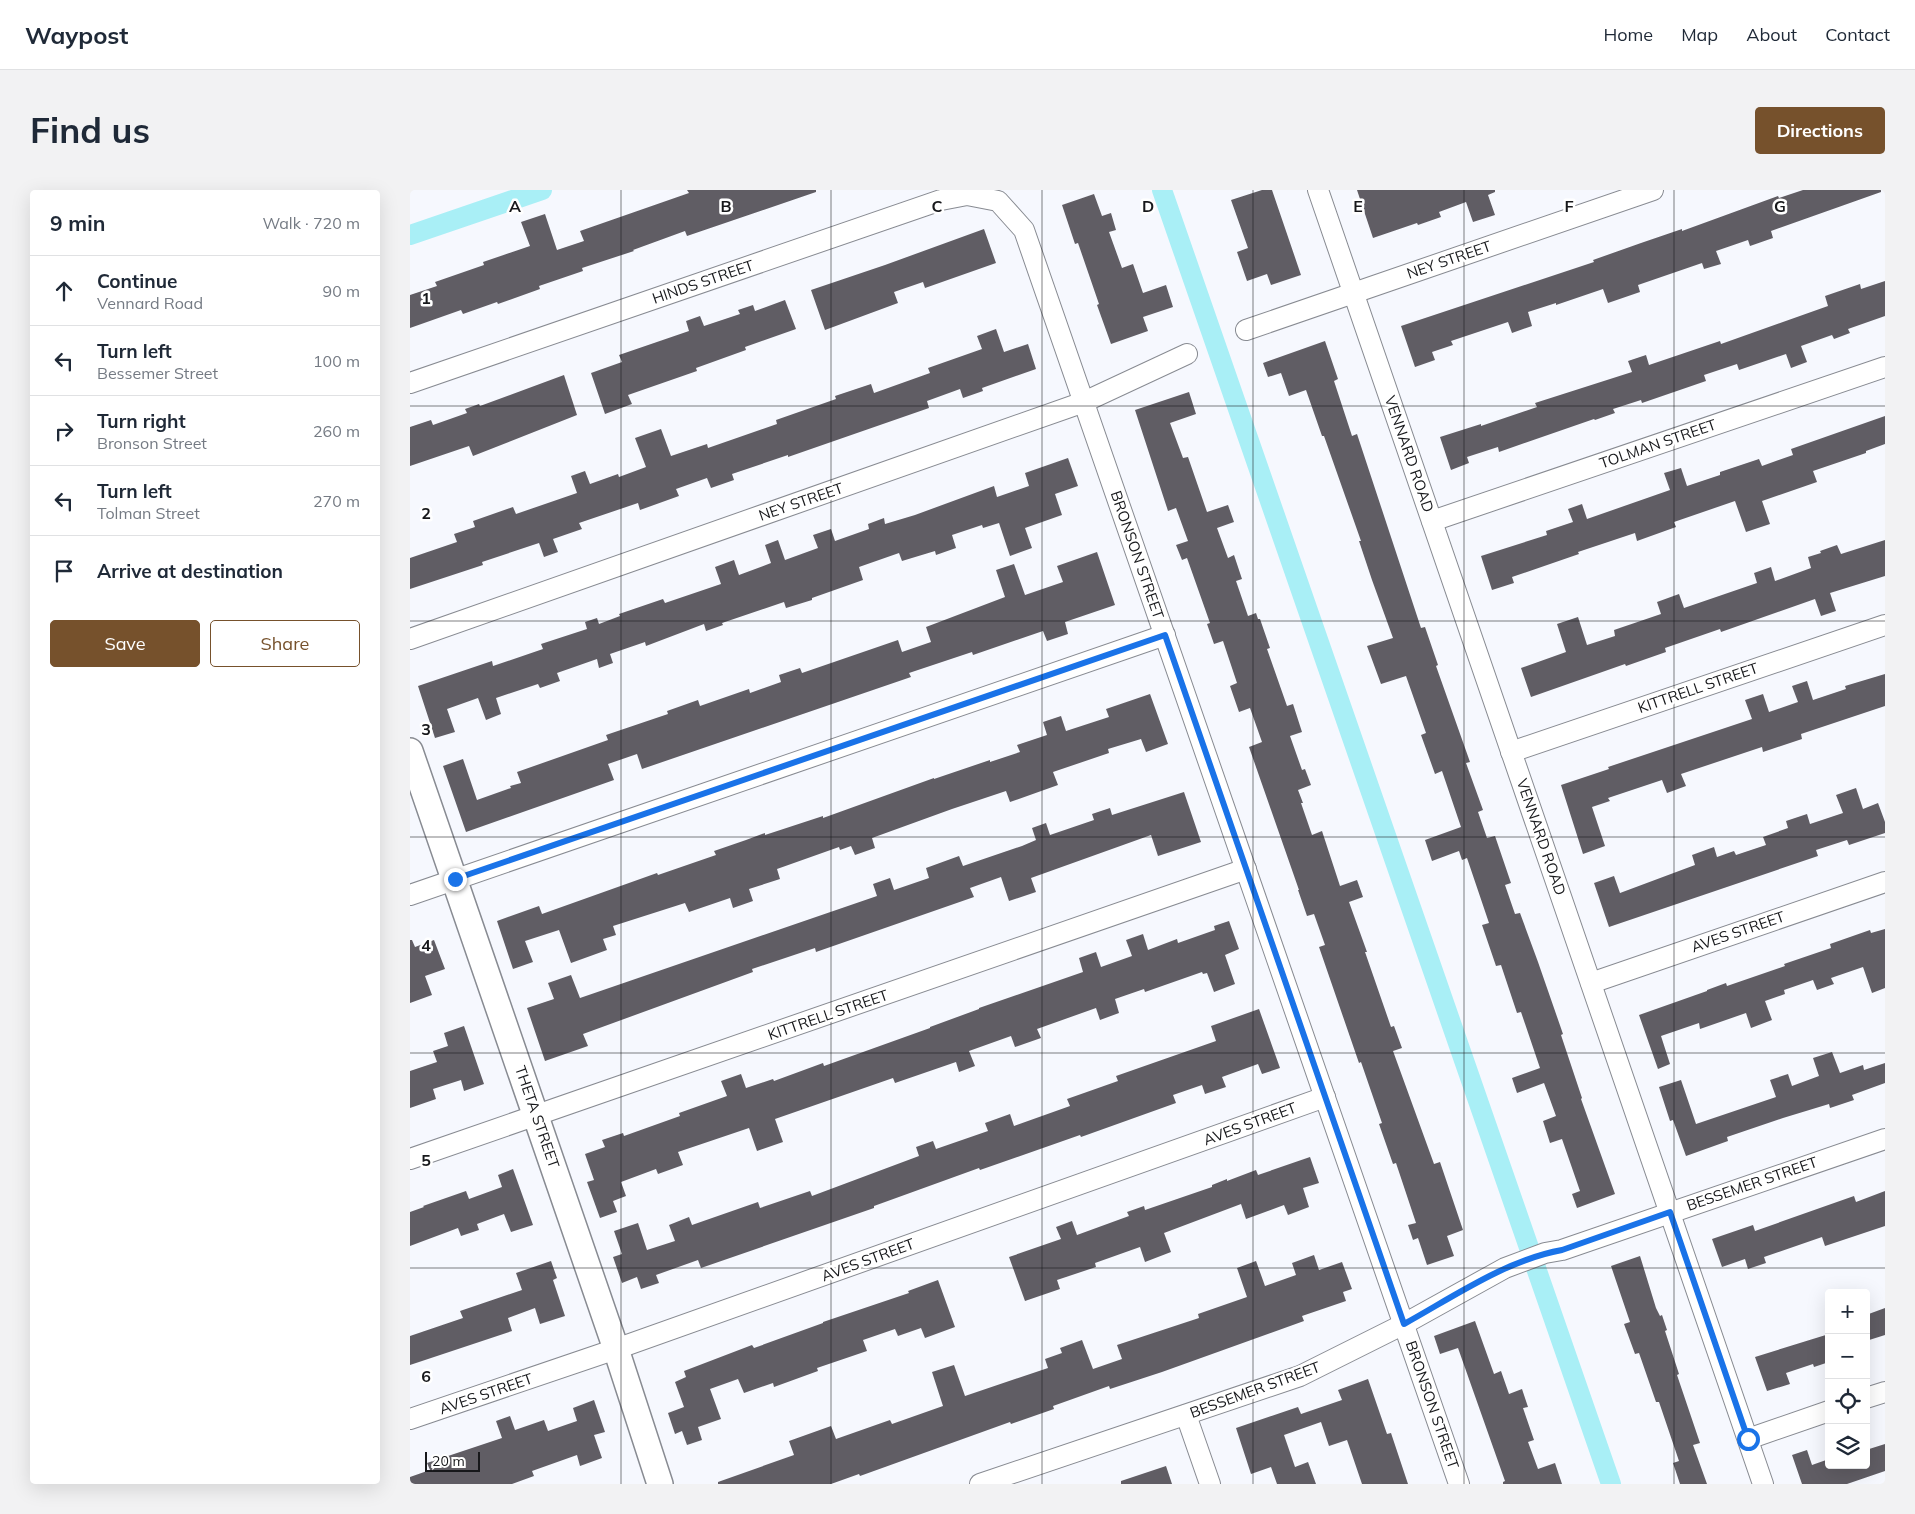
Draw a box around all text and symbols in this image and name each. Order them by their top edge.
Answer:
text: Waypost [25,20,128,50]
text: Home [1603,23,1653,46]
text: Map [1681,23,1718,46]
text: About [1746,23,1797,46]
text: Contact [1825,23,1890,46]
button: Directions [1755,107,1885,154]
text: Find us [30,108,150,152]
text: A [509,196,521,216]
text: B [720,196,732,216]
text: C [932,196,943,216]
text: D [1142,196,1154,216]
text: E [1353,196,1363,216]
text: F [1564,196,1574,216]
text: G [1774,196,1786,216]
text: 9 min [50,210,105,236]
text: Walk · 720 m [262,213,360,233]
street label: NEY STREET [1404,236,1494,283]
street label: HINDS STREET [650,255,756,308]
text: Continue [97,269,177,293]
icon: ahead [50,277,78,305]
text: 90 m [323,281,360,301]
text: 1 [421,288,431,308]
text: Vennard Road [97,293,203,313]
text: Turn left [97,339,172,363]
icon: left [50,347,78,375]
text: 100 m [313,351,360,371]
text: Bessemer Street [97,363,218,383]
street label: VENNARD ROAD [1381,393,1438,515]
text: Turn right [97,409,186,433]
street label: TOLMAN STREET [1597,415,1719,472]
icon: right [50,417,78,445]
text: 260 m [313,421,360,441]
text: Bronson Street [97,433,207,453]
street label: NEY STREET [756,478,846,525]
text: Turn left [97,479,172,503]
icon: left [50,487,78,515]
street label: BRONSON STREET [1107,488,1168,621]
text: 270 m [313,491,360,511]
text: Tolman Street [97,503,200,523]
text: 2 [421,503,431,523]
icon: arrive [50,557,78,585]
text: Arrive at destination [97,559,283,583]
button: Save [50,620,200,667]
button: Share [210,620,360,667]
street label: KITTRELL STREET [1635,658,1761,717]
text: 3 [421,719,431,739]
street label: VENNARD ROAD [1513,776,1570,898]
route end [444,868,467,891]
street label: AVES STREET [1689,907,1787,956]
text: 4 [421,935,431,955]
street label: KITTRELL STREET [765,985,891,1044]
street label: THETA STREET [511,1063,564,1171]
street label: AVES STREET [1201,1098,1299,1149]
text: 5 [421,1150,431,1170]
street label: BESSEMER STREET [1684,1152,1820,1215]
street label: AVES STREET [819,1234,917,1285]
map controls [1825,1289,1870,1469]
button: + [1825,1289,1870,1334]
button: − [1825,1334,1870,1379]
street label: BRONSON STREET [1402,1338,1463,1471]
street label: BESSEMER STREET [1187,1357,1323,1422]
text: 6 [421,1366,431,1386]
street label: AVES STREET [437,1369,535,1418]
button: locate [1825,1379,1870,1424]
button: layers [1825,1424,1870,1469]
route start [1737,1428,1760,1451]
scale bar [425,1449,480,1472]
text: 20 m [432,1452,465,1470]

